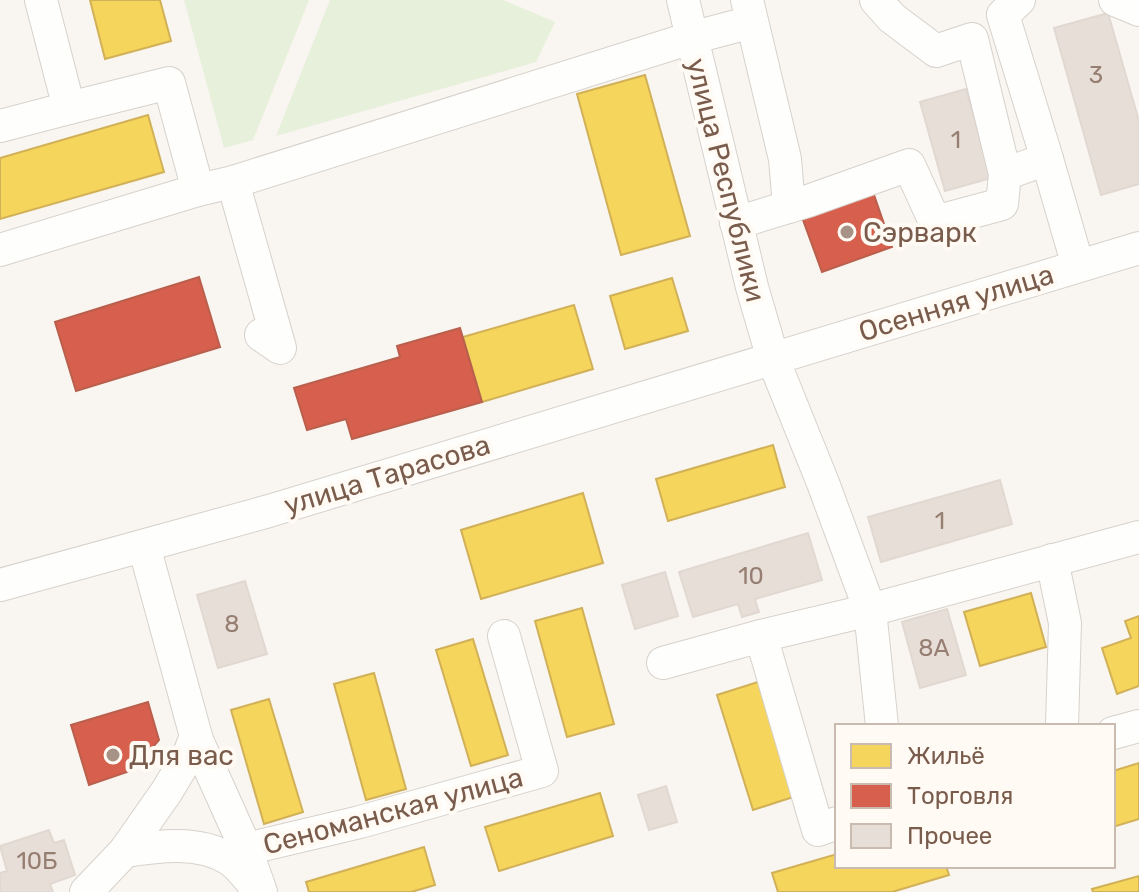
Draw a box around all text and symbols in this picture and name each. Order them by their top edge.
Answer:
street label: улица Республики [680,55,772,305]
house number: 3 [1089,61,1103,89]
house number: 1 [951,126,961,154]
place label: Сэрварк [863,216,977,249]
marker: Сэрварк [838,223,856,241]
street label: Осенняя улица [855,258,1057,348]
street label: улица Тарасова [280,428,494,522]
house number: 1 [935,507,945,535]
house number: 10 [738,562,764,590]
house number: 8 [224,610,240,638]
house number: 8А [918,634,950,662]
legend [835,724,1115,868]
place label: Для вас [129,739,234,772]
text: Жильё [907,742,985,770]
marker: Для вас [104,746,122,764]
street label: Сеноманская улица [259,760,527,862]
text: Торговля [907,782,1013,810]
text: Прочее [907,822,992,850]
house number: 10Б [17,847,57,875]

